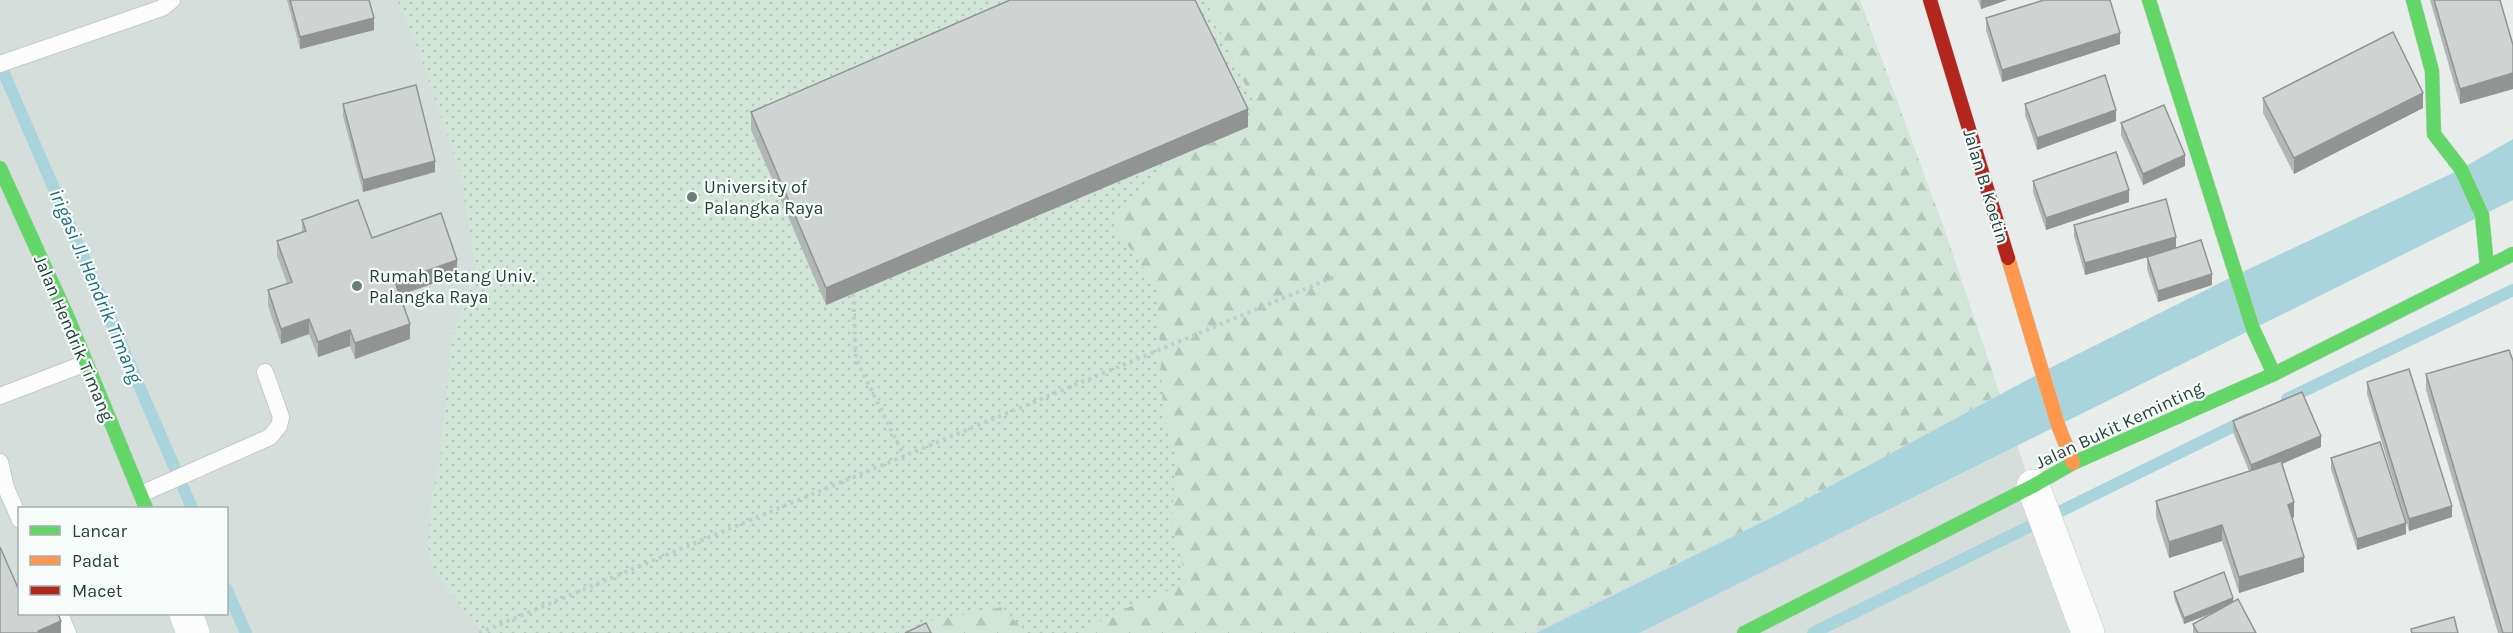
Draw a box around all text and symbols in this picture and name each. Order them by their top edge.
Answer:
street label: Jalan B. Koetin [1958,126,2014,246]
place label: University of Palangka Raya [704,176,823,219]
water label: irigasi Jl. Hendrik Timang [45,185,148,387]
marker: University of Palangka Raya [685,190,699,204]
street label: Jalan Hendrik Timang [29,252,119,424]
place label: Rumah Betang Univ. Palangka Raya [369,265,535,308]
marker: Rumah Betang Univ. Palangka Raya [350,279,364,293]
street label: Jalan Bukit Keminting [2032,377,2206,473]
legend [18,507,228,615]
text: Lancar [72,520,127,542]
text: Padat [72,550,119,572]
text: Macet [72,580,123,602]

